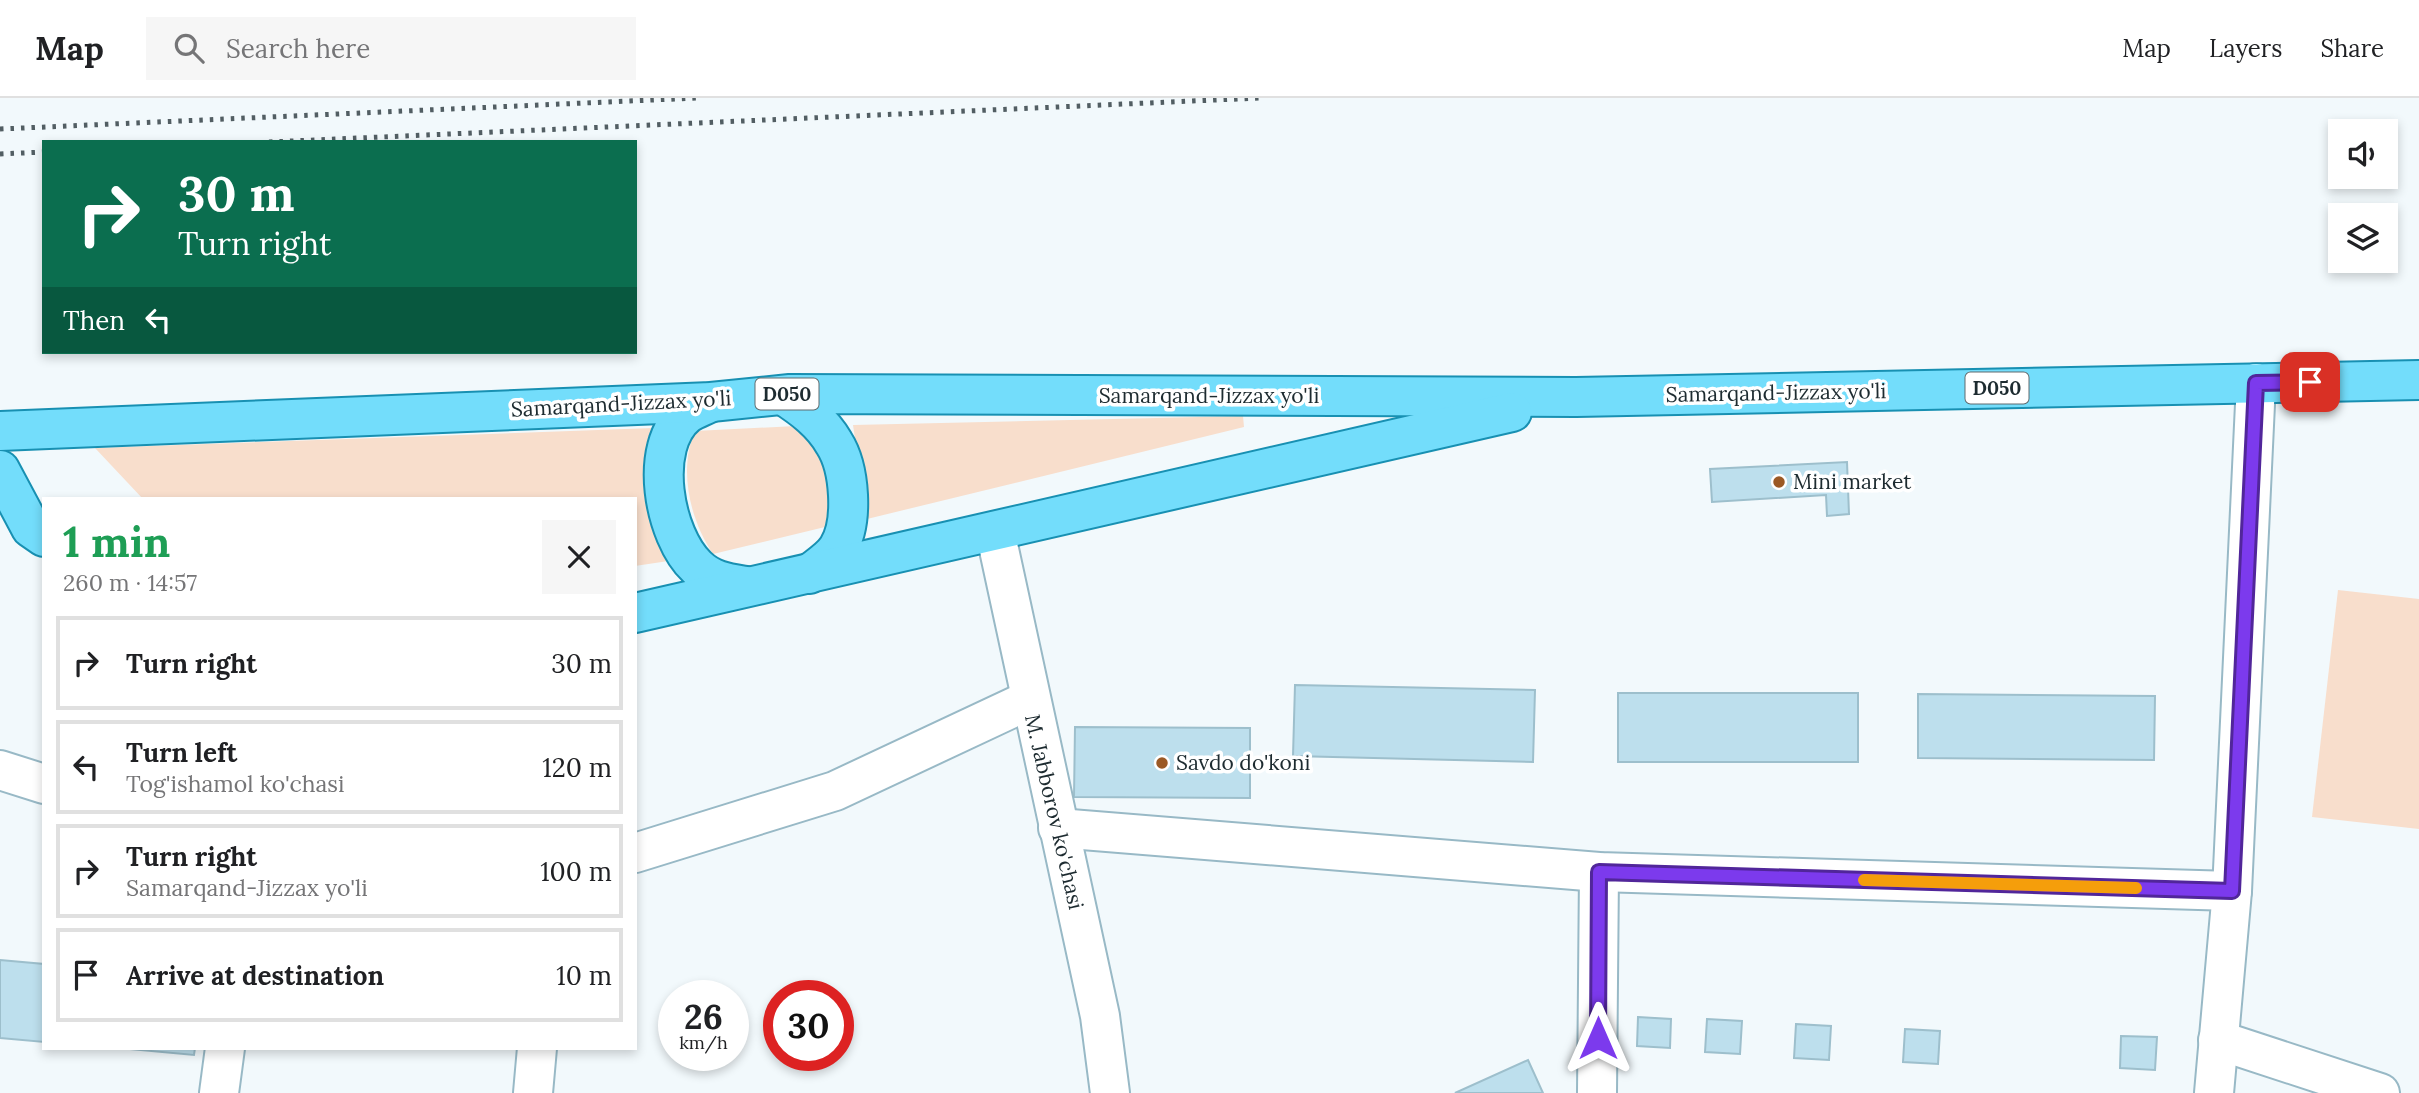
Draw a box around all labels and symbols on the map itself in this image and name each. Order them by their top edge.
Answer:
pin [2280,352,2340,412]
road number: D050 [1966,372,2028,404]
street label: Samarqand-Jizzax yo'li [1665,377,1887,408]
road number: D050 [756,378,818,410]
street label: Samarqand-Jizzax yo'li [1099,382,1319,409]
street label: Samarqand-Jizzax yo'li [510,384,732,423]
place label: Mini market [1793,468,1912,495]
marker: Mini market [1771,474,1787,490]
street label: M. Jabborov ko'chasi [1019,712,1090,912]
place label: Savdo do'koni [1176,749,1310,776]
marker: Savdo do'koni [1154,755,1170,771]
speed limit sign: 30 [763,980,854,1071]
position arrow [1561,1001,1635,1075]

